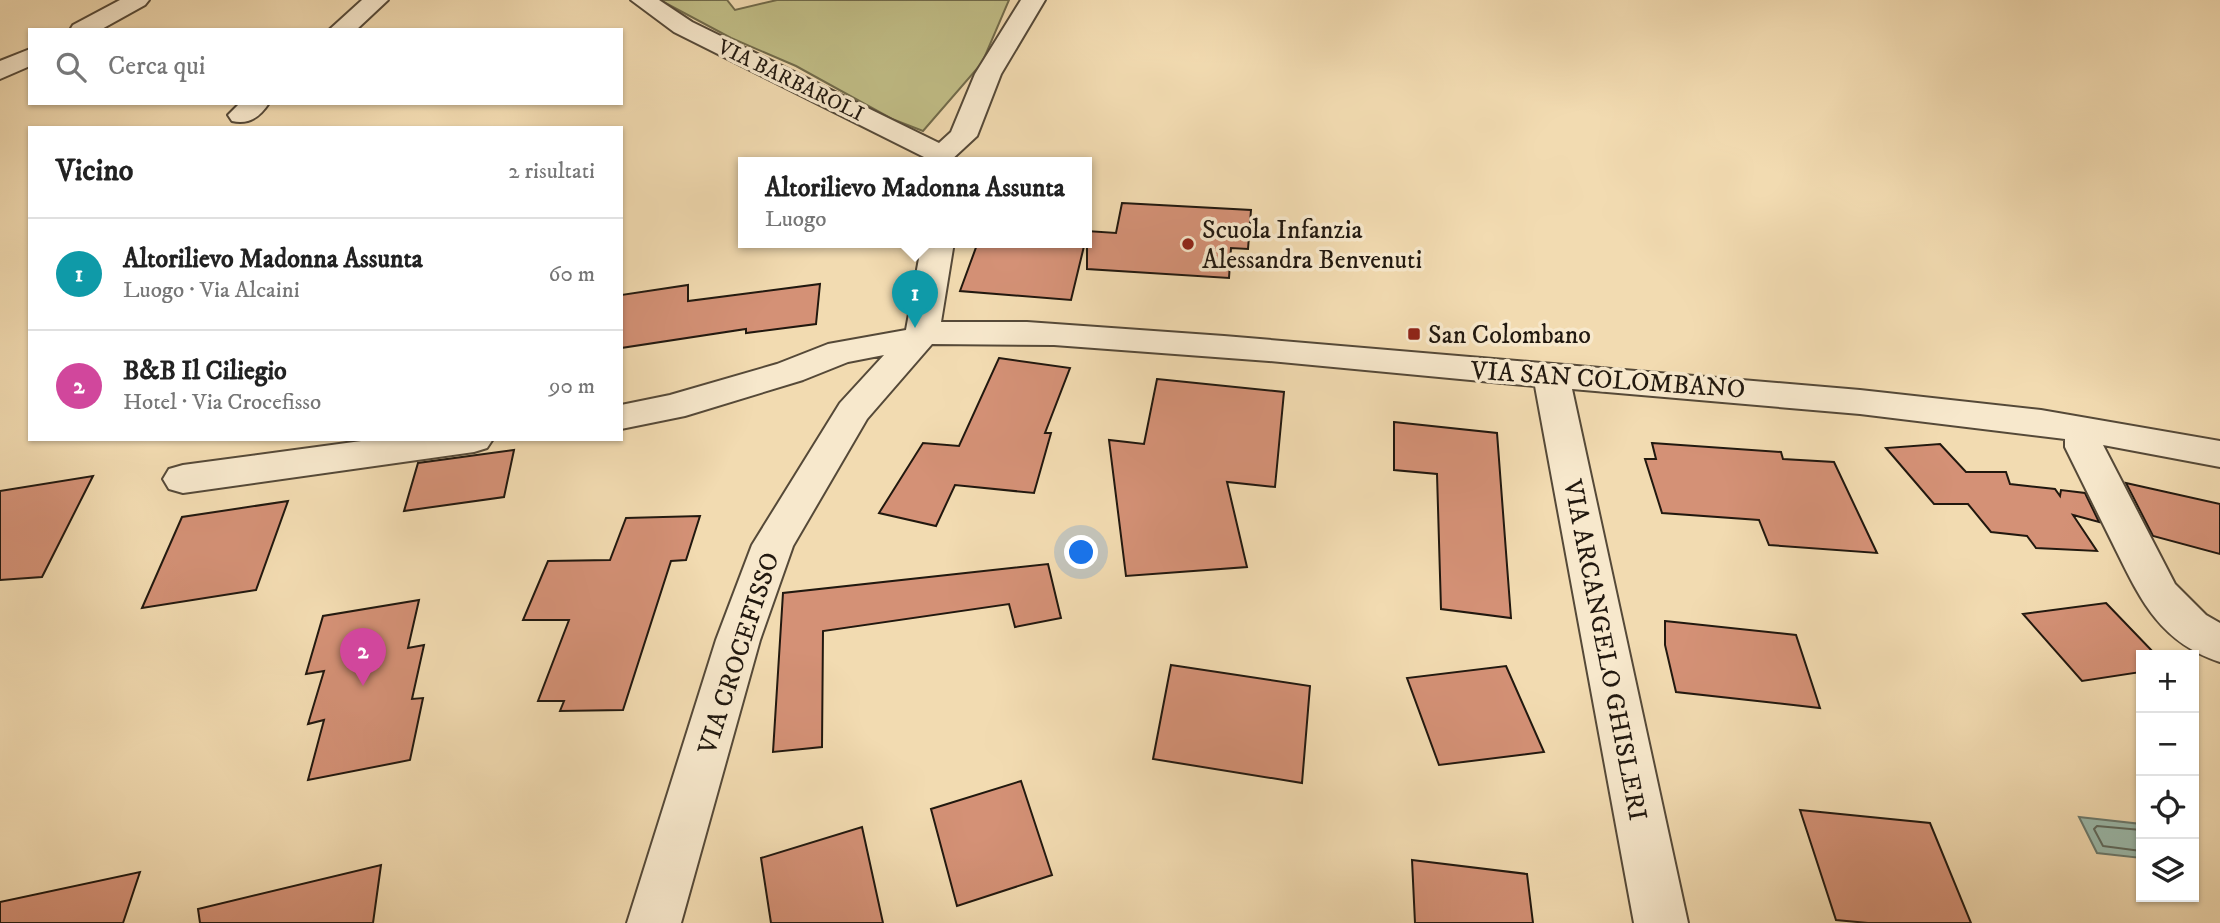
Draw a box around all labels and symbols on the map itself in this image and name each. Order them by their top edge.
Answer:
street label: VIA BARBAROLI [712,34,868,128]
place label: Scuola Infanzia Alessandra Benvenuti [1202,214,1422,277]
marker: Scuola Infanzia Alessandra Benvenuti [1180,236,1196,252]
pin: 1 [892,270,938,328]
place label: San Colombano [1428,319,1591,352]
marker: San Colombano [1406,326,1422,342]
street label: VIA SAN COLOMBANO [1469,354,1746,407]
street label: VIA ARCANGELO GHISLERI [1555,476,1654,824]
your location [1064,535,1098,569]
street label: VIA CROCEFISSO [691,548,788,759]
pin: 2 [340,628,386,686]

